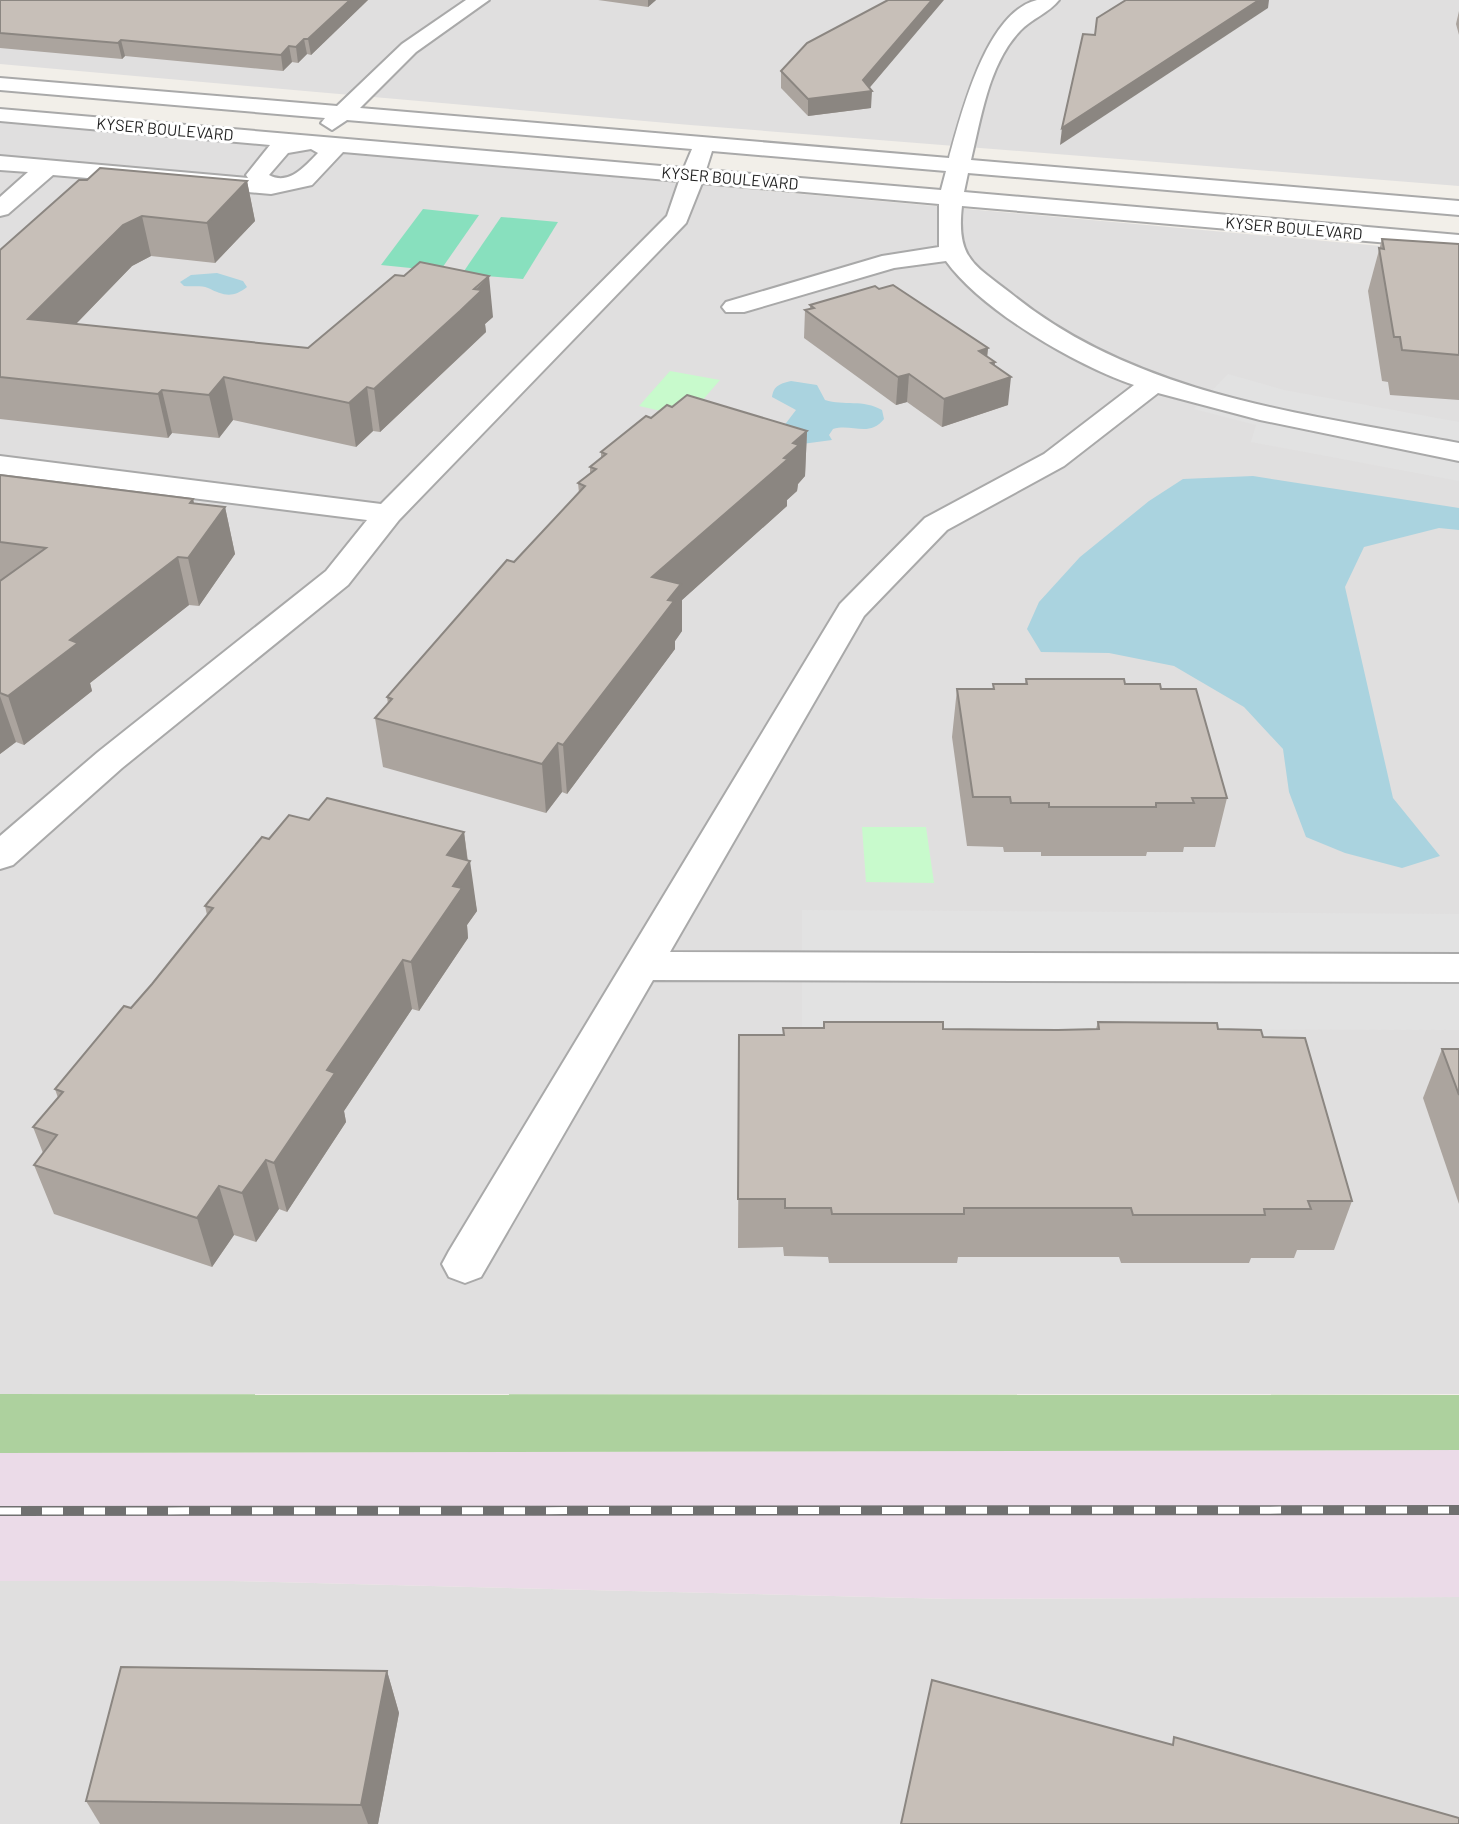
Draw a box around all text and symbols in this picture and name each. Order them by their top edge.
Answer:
street label: KYSER BOULEVARD [96,113,234,144]
street label: KYSER BOULEVARD [661,162,799,193]
street label: KYSER BOULEVARD [1225,212,1363,243]

